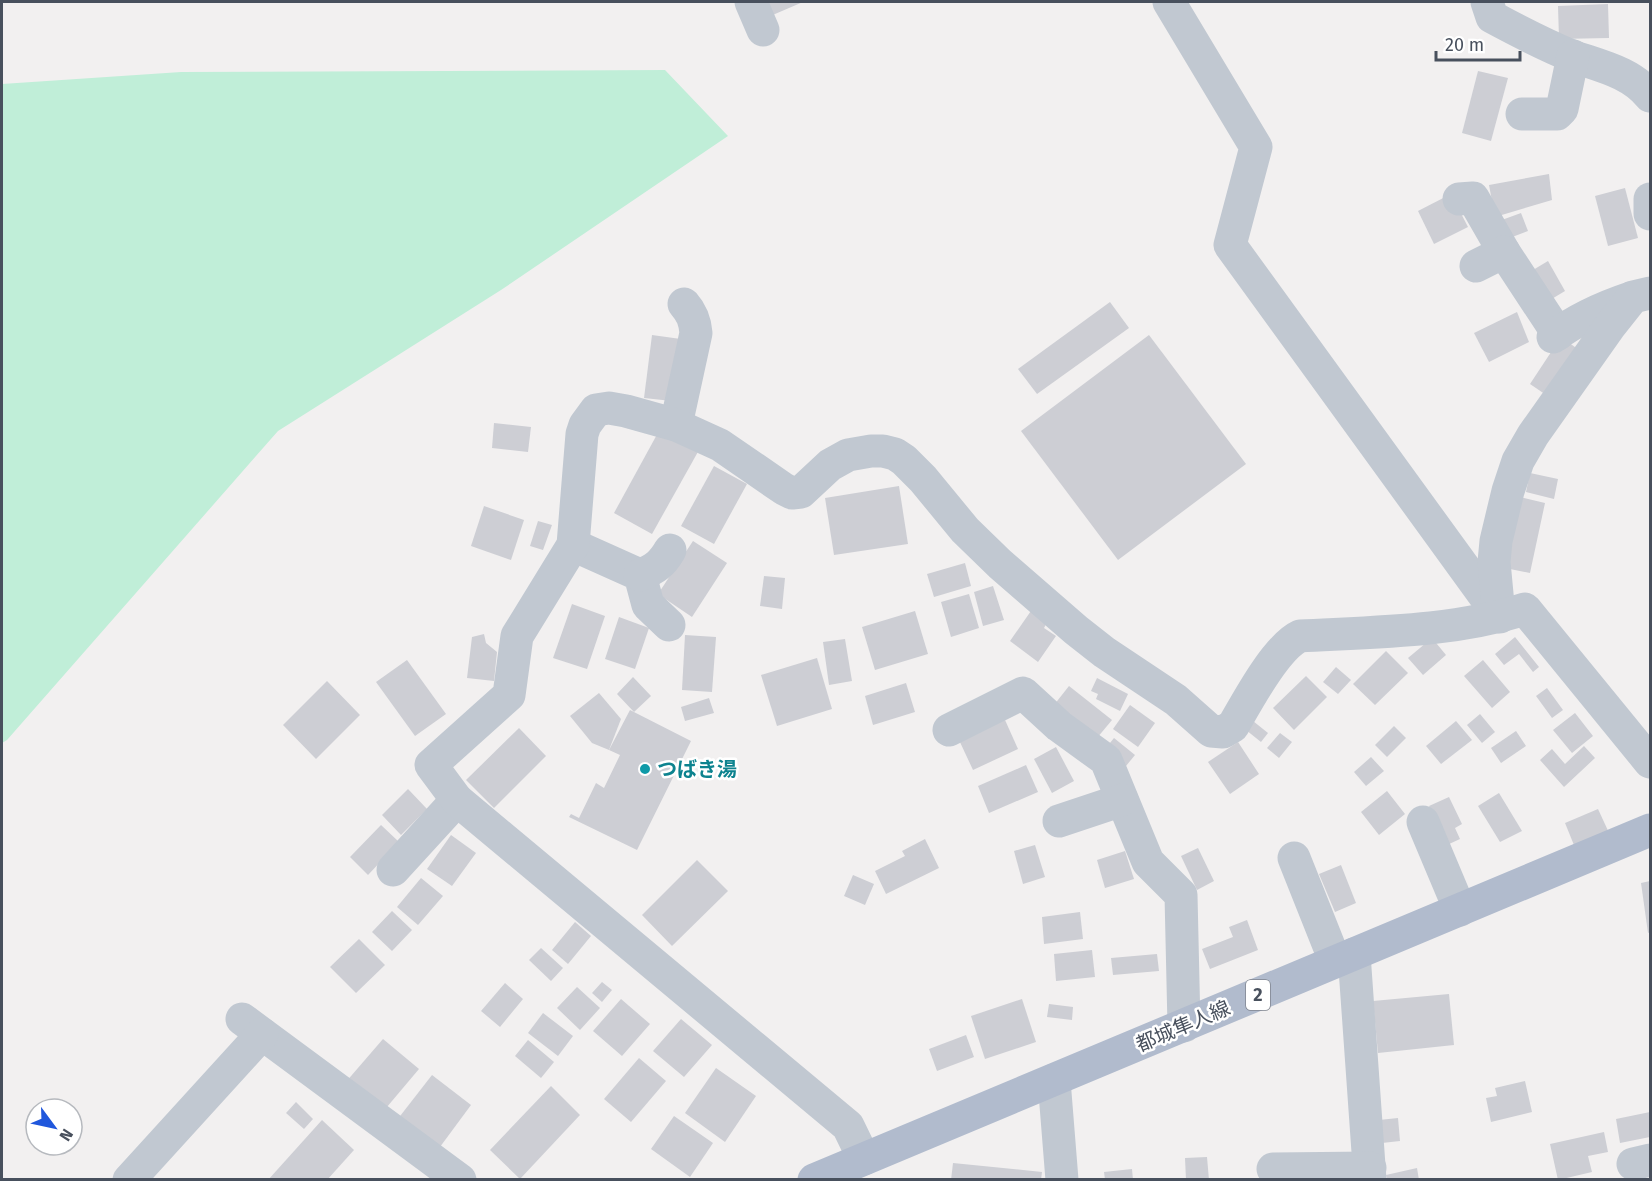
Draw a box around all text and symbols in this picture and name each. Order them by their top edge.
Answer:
scale bar [1436,24,1520,62]
text: 20 m [1445,34,1484,56]
place label: つばき湯 [657,757,737,781]
marker: つばき湯 [638,762,652,776]
road number: 2 [1246,980,1270,1010]
street label: 都城隼人線 [1132,995,1234,1057]
north arrow [24,1097,84,1157]
text: N [55,1125,77,1145]

